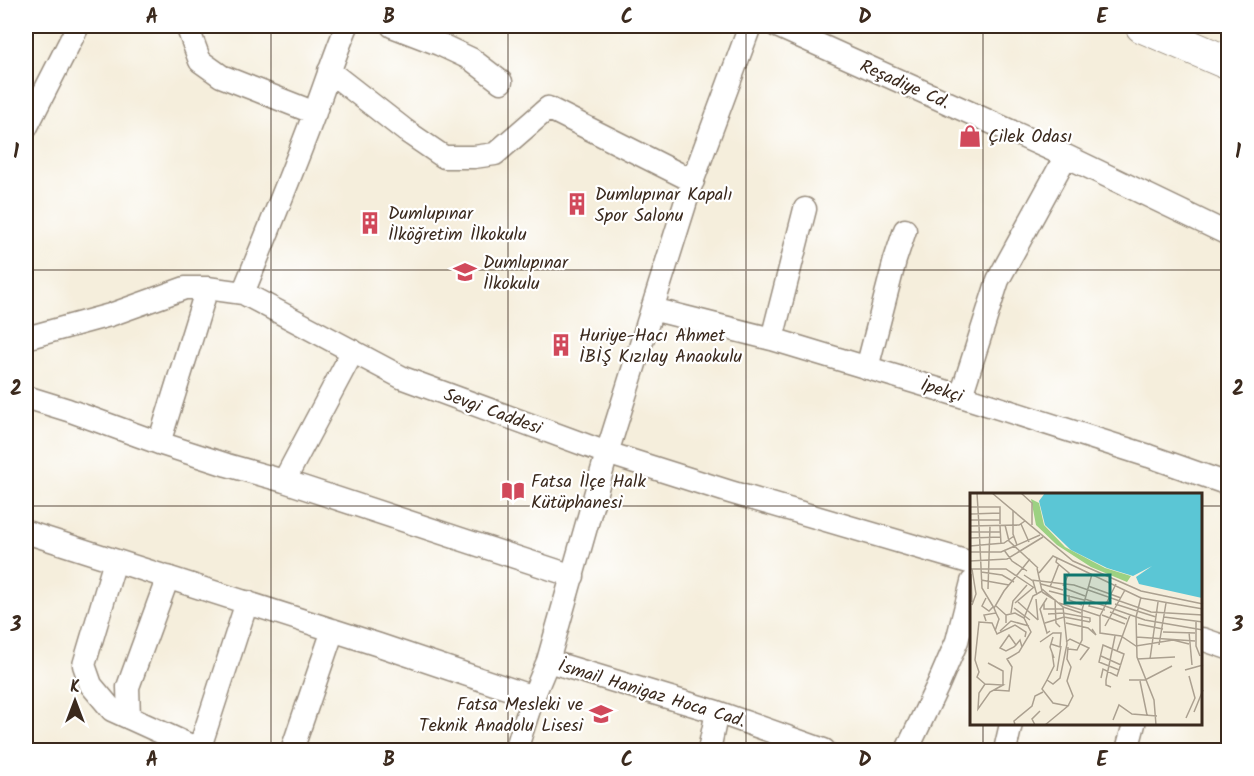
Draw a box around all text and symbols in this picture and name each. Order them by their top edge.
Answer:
text: A [146,2,158,34]
text: B [383,2,395,34]
text: C [621,2,633,34]
text: D [858,2,872,34]
text: E [1096,2,1108,34]
street label: Reşadiye Cd. [855,53,954,118]
shop icon: Çilek Odası [957,123,983,149]
place label: Çilek Odası [988,123,1072,152]
text: 1 [13,137,19,169]
text: 1 [1235,137,1241,169]
place label: Dumlupınar Kapalı Spor Salonu [595,181,732,231]
building icon: Dumlupınar Kapalı Spor Salonu [564,191,590,217]
place label: Dumlupınar İlköğretim İlkokulu [388,200,527,250]
building icon: Dumlupınar İlköğretim İlkokulu [357,210,383,236]
place label: Dumlupınar İlkokulu [483,249,569,299]
school or university icon: Dumlupınar İlkokulu [452,259,478,285]
place label: Huriye-Hacı Ahmet İBİŞ Kızılay Anaokulu [579,322,743,372]
building icon: Huriye-Hacı Ahmet İBİŞ Kızılay Anaokulu [548,332,574,358]
street label: İpekçi [917,371,967,412]
text: 2 [10,374,22,406]
text: 2 [1232,374,1244,406]
street label: Sevgi Caddesi [439,381,546,444]
place label: Fatsa İlçe Halk Kütüphanesi [531,468,646,518]
library icon: Fatsa İlçe Halk Kütüphanesi [500,478,526,504]
inset map [970,493,1203,725]
text: 3 [10,610,22,642]
text: 3 [1232,610,1244,642]
street label: İsmail Hanigaz Hoca Cad. [554,652,749,737]
north arrow [45,671,105,731]
text: K [70,675,80,700]
place label: Fatsa Mesleki ve Teknik Anadolu Lisesi [419,691,584,741]
school or university icon: Fatsa Mesleki ve Teknik Anadolu Lisesi [588,701,614,727]
text: A [146,745,158,776]
text: B [383,745,395,776]
text: C [621,745,633,776]
text: D [858,745,872,776]
text: E [1096,745,1108,776]

